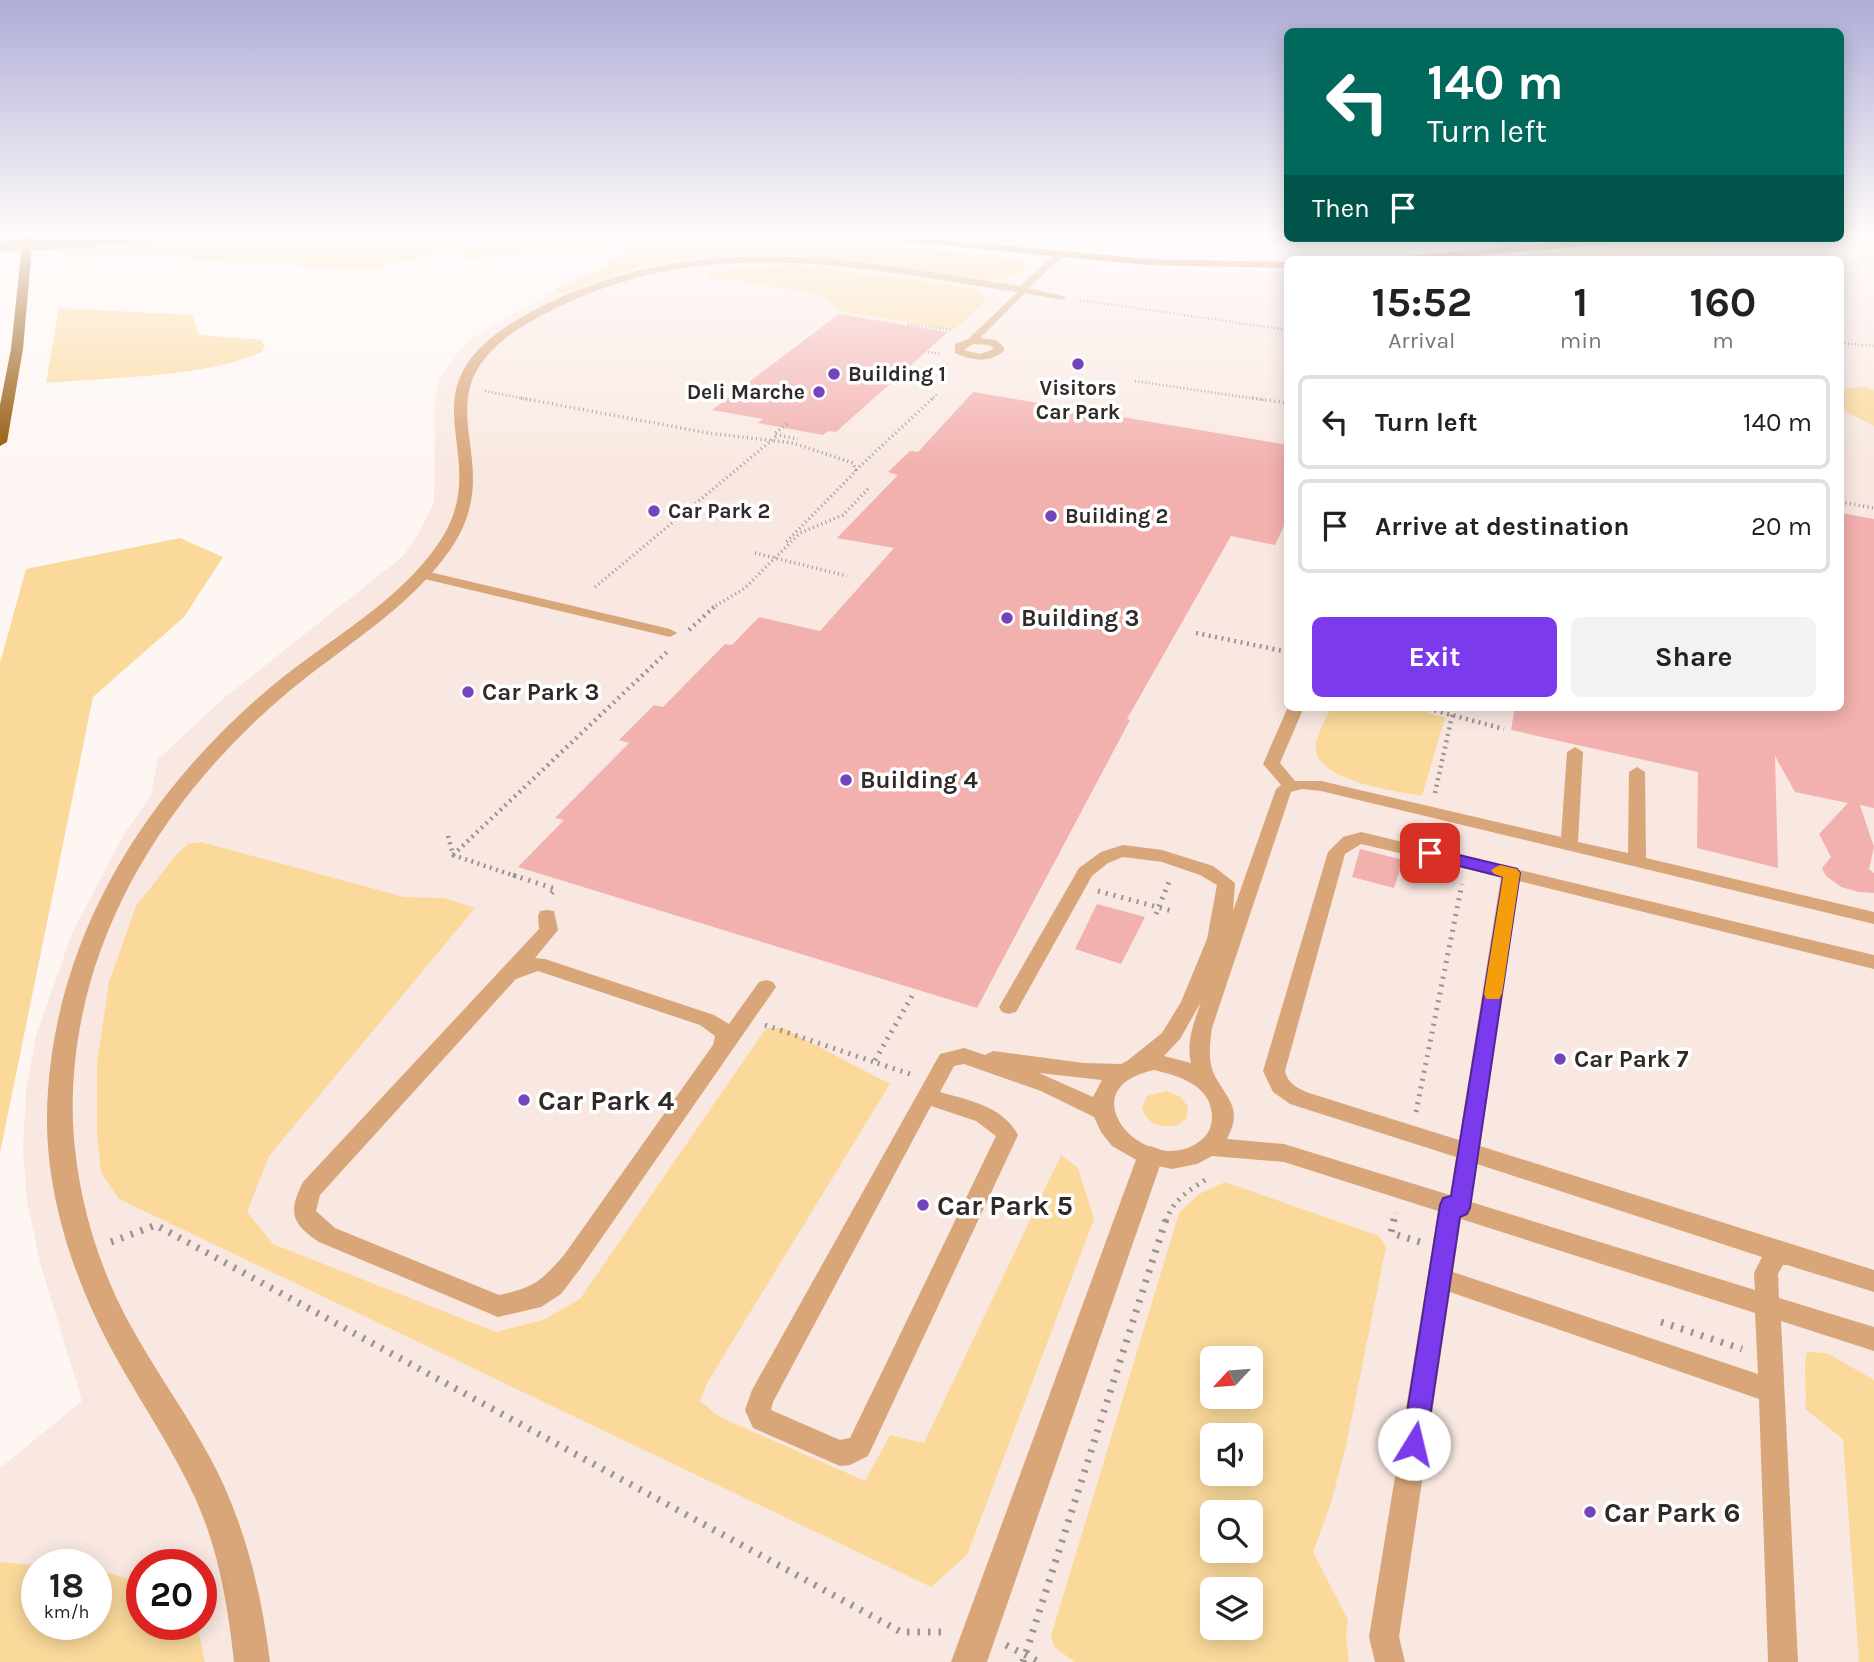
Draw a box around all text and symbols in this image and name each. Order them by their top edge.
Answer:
text: 140 m [1427,54,1564,111]
icon: left [1312,56,1403,147]
text: Turn left [1427,113,1547,150]
icon: arrive [1384,189,1422,227]
text: Then [1312,193,1370,224]
text: 15:52 [1372,277,1472,327]
text: 1 [1573,277,1588,327]
text: 160 [1689,277,1756,327]
text: Arrival [1388,327,1455,354]
text: min [1560,327,1602,354]
text: m [1712,327,1734,354]
marker: Visitors Car Park [1070,356,1086,372]
place label: Building 1 [848,362,946,386]
marker: Building 1 [826,366,842,382]
place label: Visitors Car Park [1036,376,1121,424]
place label: Deli Marche [687,380,805,404]
marker: Deli Marche [811,384,827,400]
icon: left [1316,403,1354,441]
text: Turn left [1375,407,1477,438]
text: 140 m [1743,407,1812,438]
place label: Car Park 2 [668,499,770,523]
marker: Car Park 2 [646,503,662,519]
place label: Building 2 [1065,504,1168,528]
icon: arrive [1316,507,1354,545]
marker: Building 2 [1043,508,1059,524]
text: Arrive at destination [1375,511,1629,542]
text: 20 m [1751,511,1812,542]
place label: Building 3 [1021,604,1139,632]
marker: Building 3 [999,610,1015,626]
button: Exit [1312,617,1557,697]
button: Share [1571,617,1816,697]
place label: Car Park 3 [482,678,599,706]
marker: Car Park 3 [460,684,476,700]
place label: Building 4 [860,766,978,794]
marker: Building 4 [838,772,854,788]
pin [1400,823,1460,883]
icon: arrive [1411,834,1449,872]
place label: Car Park 7 [1574,1045,1688,1073]
marker: Car Park 7 [1552,1051,1568,1067]
place label: Car Park 4 [538,1084,674,1117]
marker: Car Park 4 [516,1092,532,1108]
place label: Car Park 5 [937,1189,1073,1222]
marker: Car Park 5 [915,1197,931,1213]
north arrow [1200,1346,1264,1409]
map controls [1200,1346,1263,1640]
position arrow [1377,1407,1451,1481]
button: sound [1200,1423,1263,1486]
place label: Car Park 6 [1604,1496,1740,1529]
button: search [1200,1500,1263,1563]
marker: Car Park 6 [1582,1504,1598,1520]
speed limit sign: 20 [126,1549,217,1640]
text: 18 [49,1565,84,1606]
button: layers [1200,1577,1263,1640]
text: km/h [44,1601,89,1623]

